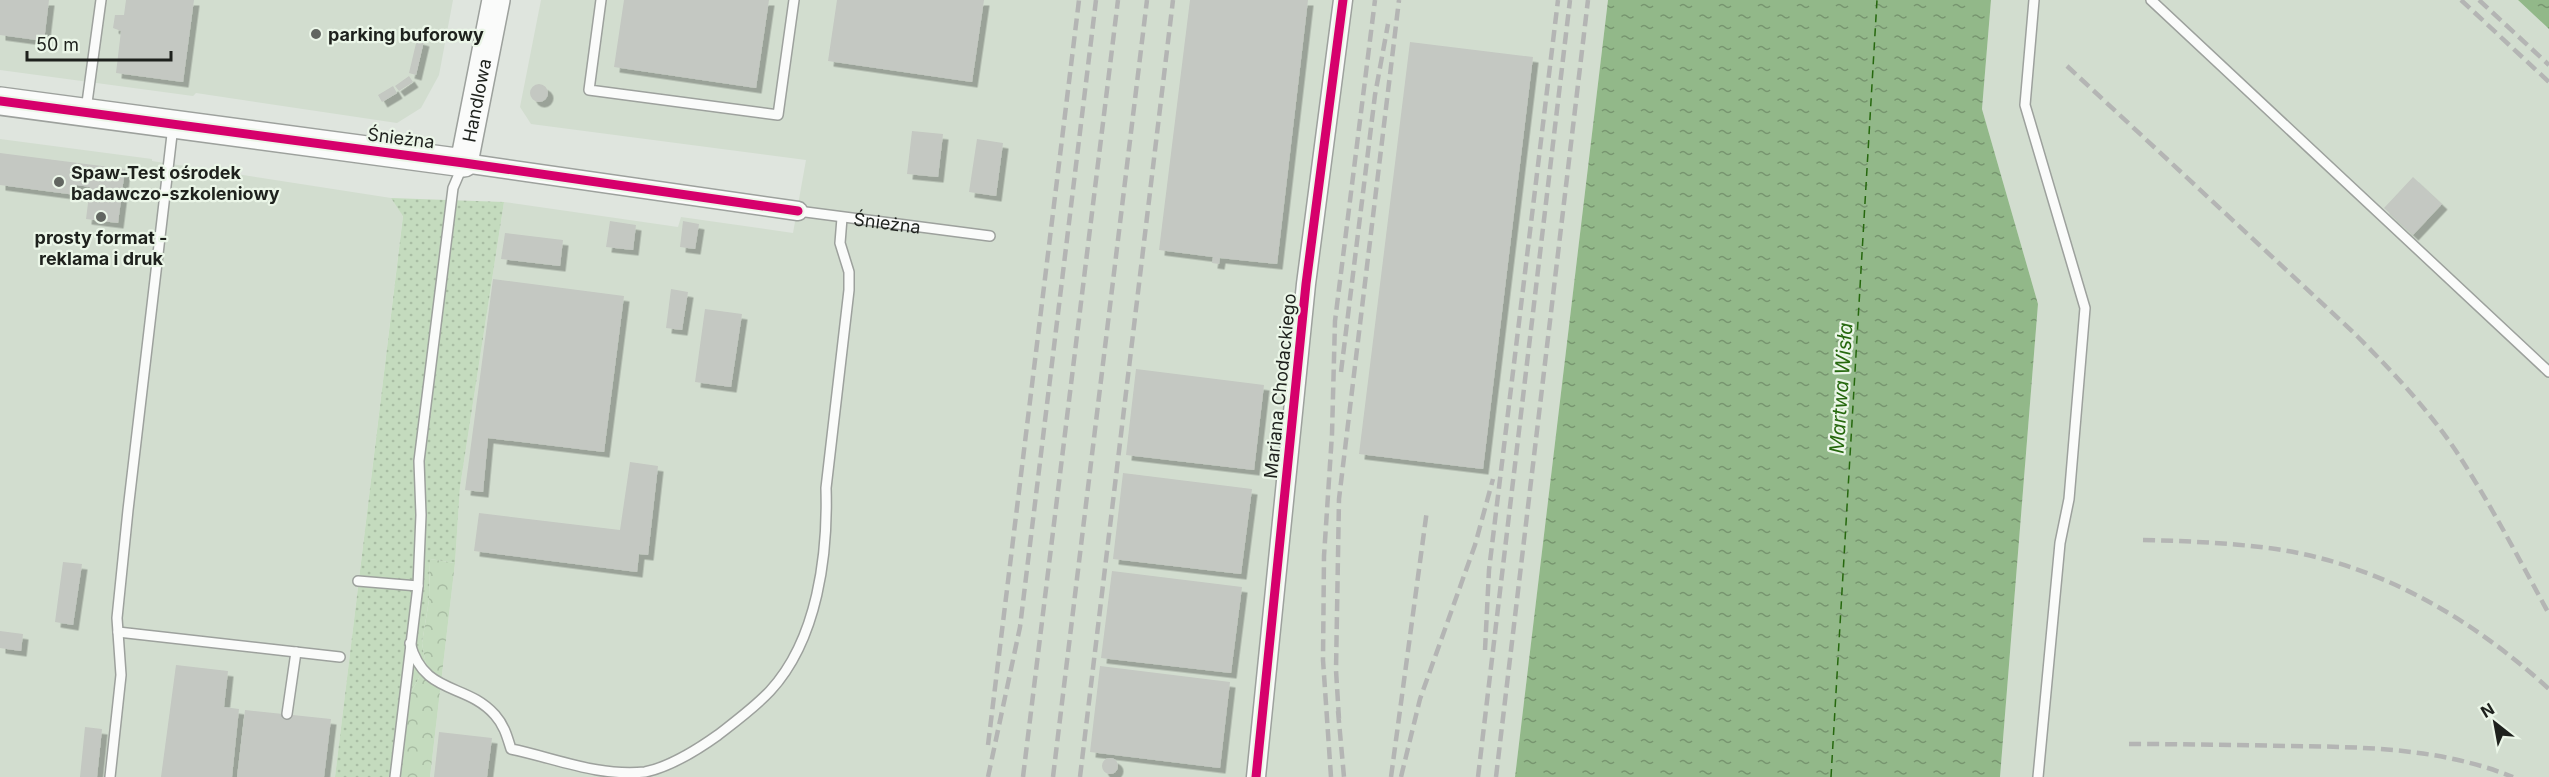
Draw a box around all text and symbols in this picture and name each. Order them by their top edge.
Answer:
scale bar [27,24,171,62]
place label: parking buforowy [328,24,484,45]
marker: parking buforowy [309,27,323,41]
text: 50 m [36,34,79,55]
street label: Handlowa [458,57,495,144]
street label: Śnieżna [366,122,436,153]
place label: Spaw-Test ośrodek badawczo-szkoleniowy [71,162,280,204]
marker: Spaw-Test ośrodek badawczo-szkoleniowy [52,175,66,189]
street label: Śnieżna [852,207,922,237]
marker: prosty format - reklama i druk [94,210,108,224]
place label: prosty format - reklama i druk [35,227,167,269]
street label: Mariana Chodackiego [1260,292,1300,480]
water label: Martwa Wisła [1824,322,1858,454]
north arrow [2465,693,2525,753]
text: N [2477,698,2498,722]

